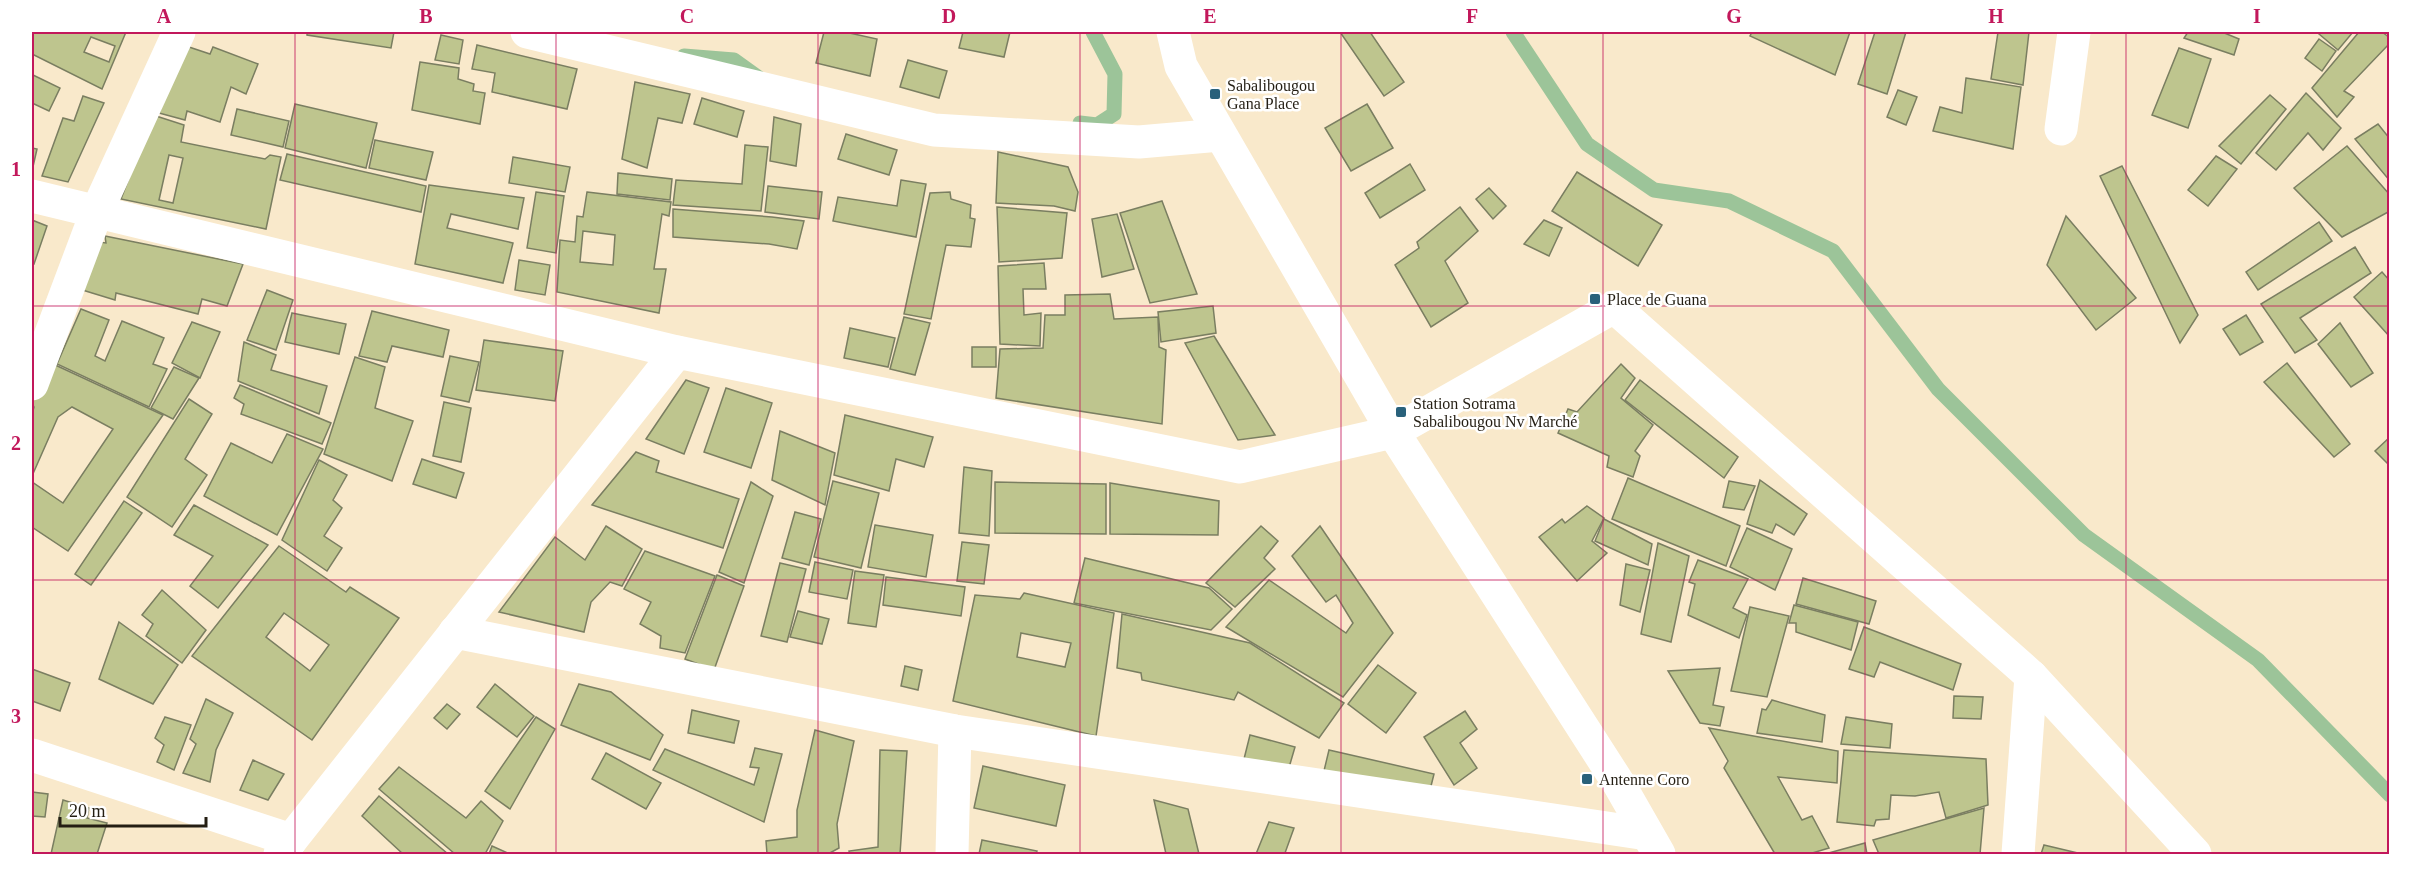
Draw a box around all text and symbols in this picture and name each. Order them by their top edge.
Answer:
text: A [157,5,172,27]
text: B [419,5,433,27]
text: C [680,5,694,27]
text: D [942,5,956,27]
text: E [1203,5,1217,27]
text: F [1466,5,1478,27]
text: G [1726,5,1742,27]
text: H [1988,5,2004,27]
text: I [2253,5,2261,27]
place label: Sabalibougou Gana Place [1227,77,1315,112]
marker: Sabalibougou Gana Place [1208,87,1222,101]
text: 1 [11,158,21,180]
place label: Place de Guana [1607,291,1707,308]
marker: Place de Guana [1588,292,1602,306]
place label: Station Sotrama Sabalibougou Nv Marché [1413,395,1577,431]
marker: Station Sotrama Sabalibougou Nv Marché [1394,405,1408,419]
text: 2 [11,432,21,454]
text: 3 [11,705,21,727]
place label: Antenne Coro [1599,771,1689,788]
marker: Antenne Coro [1580,772,1594,786]
scale bar [60,790,206,828]
text: 20 m [69,801,106,821]

